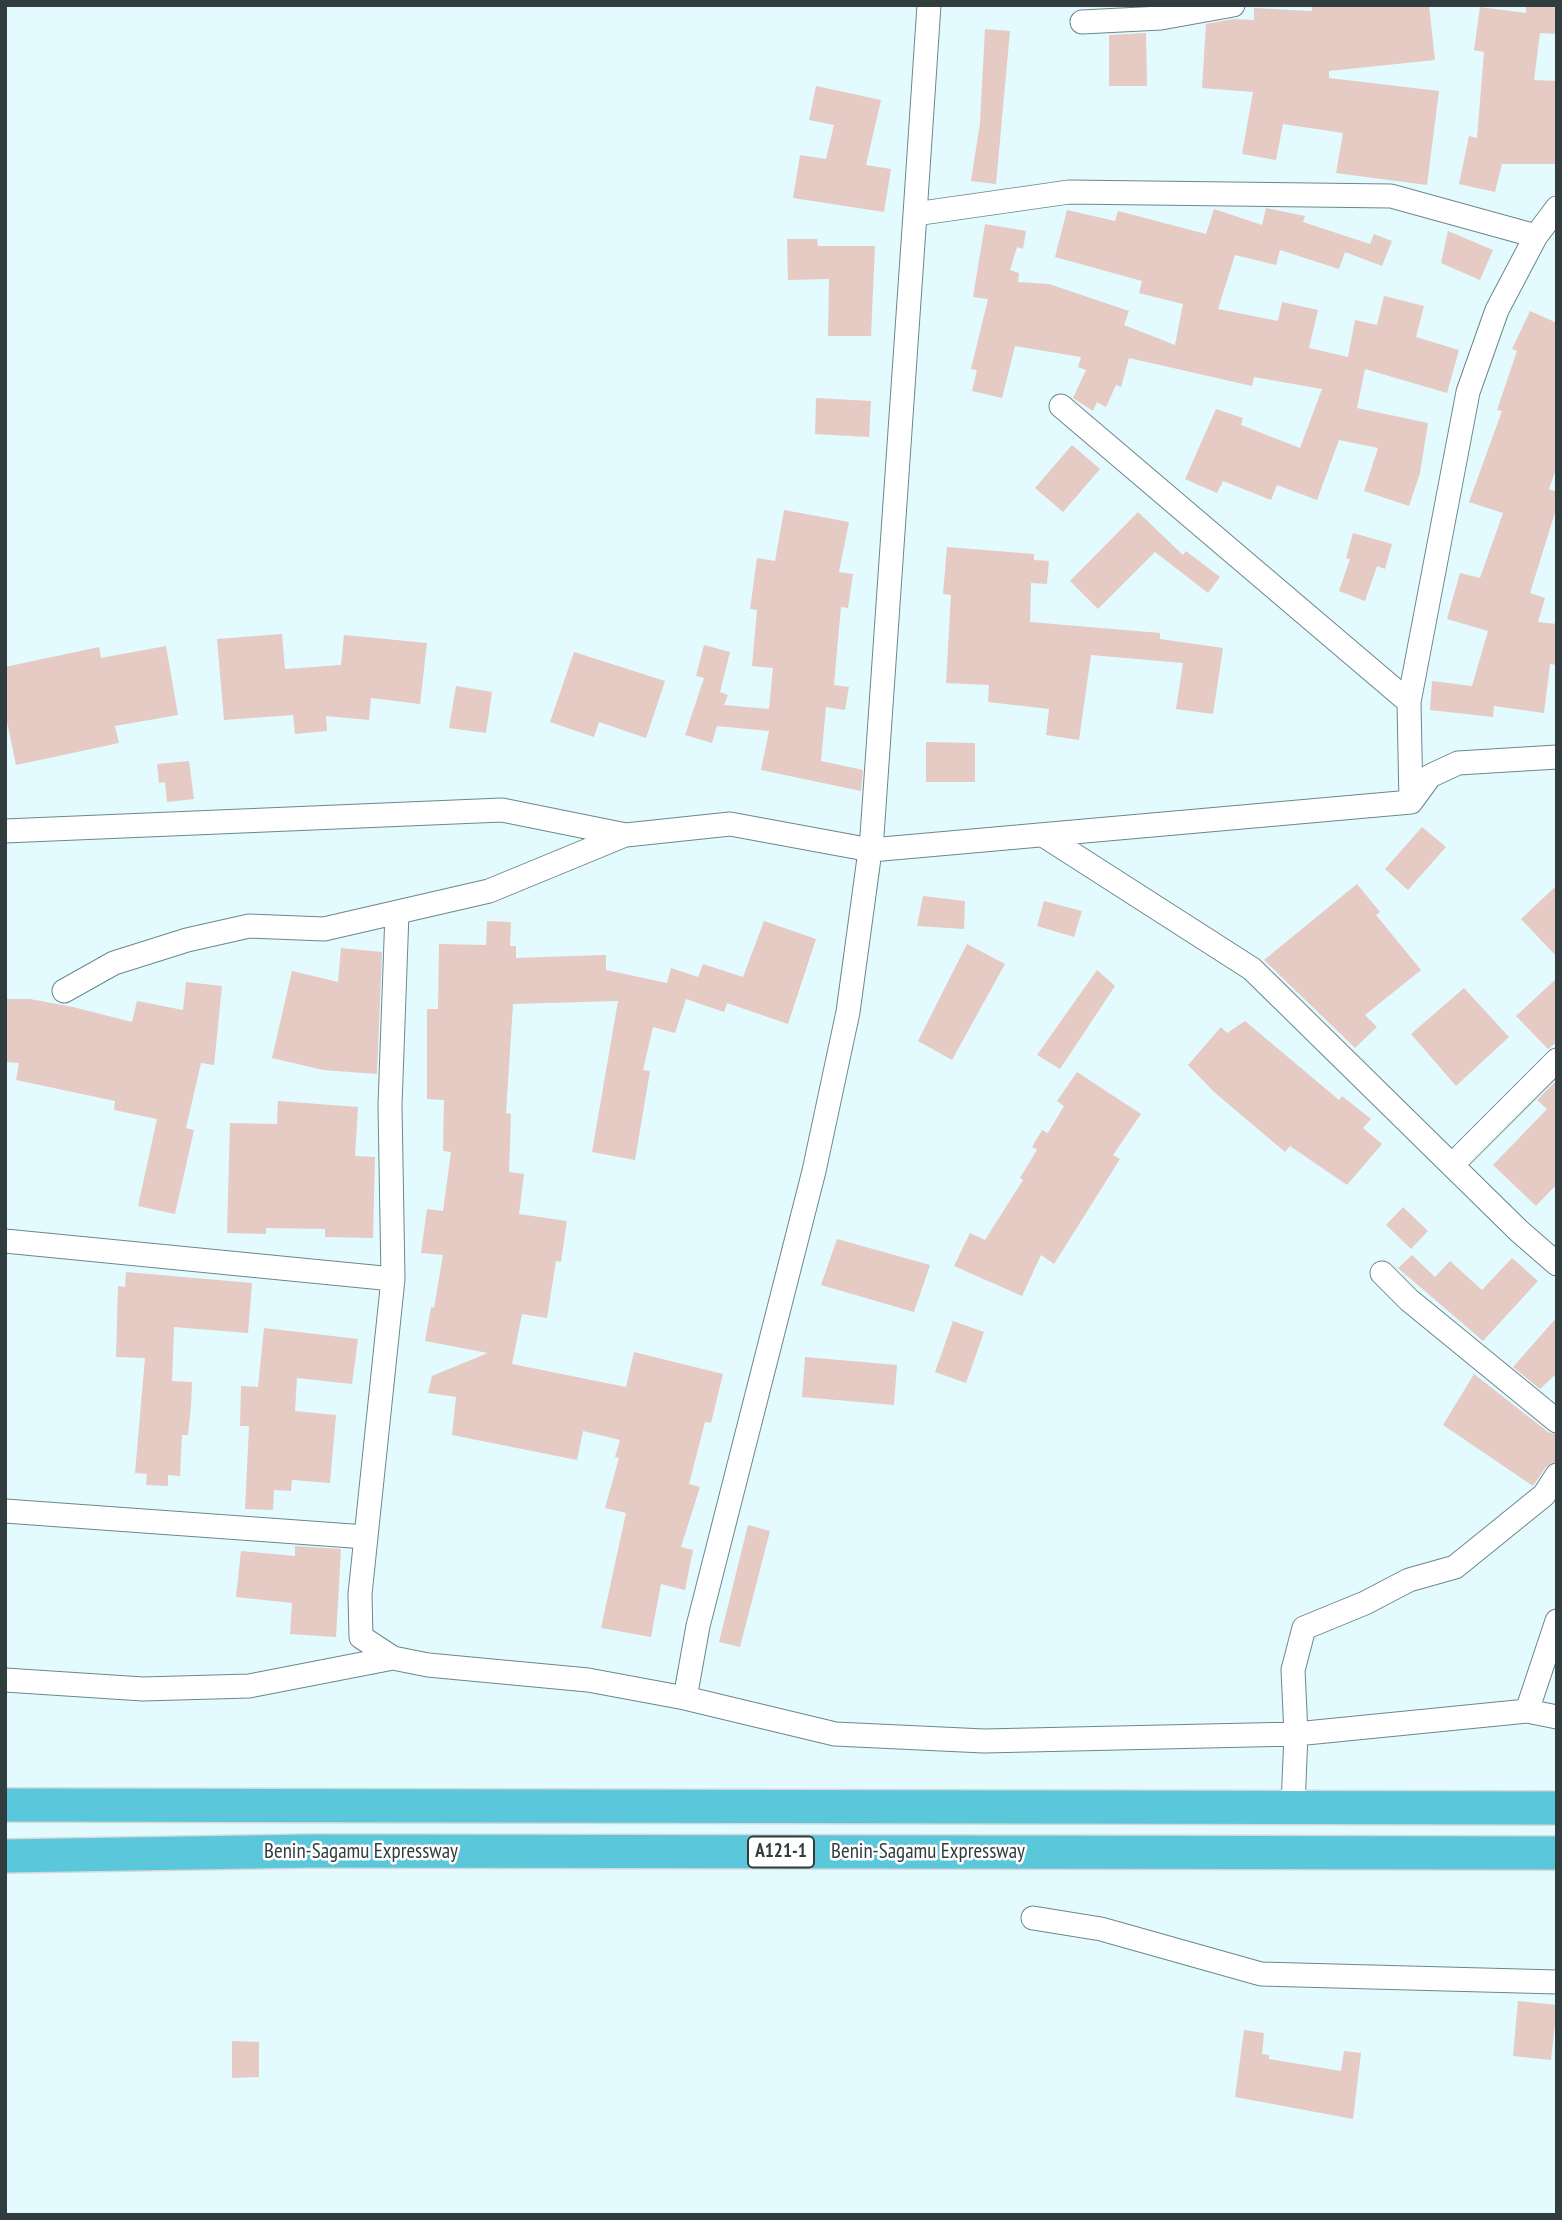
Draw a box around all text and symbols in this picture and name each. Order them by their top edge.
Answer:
road number: A121-1 [748,1836,814,1868]
street label: Benin-Sagamu Expressway [264,1839,458,1865]
street label: Benin-Sagamu Expressway [831,1839,1025,1865]

